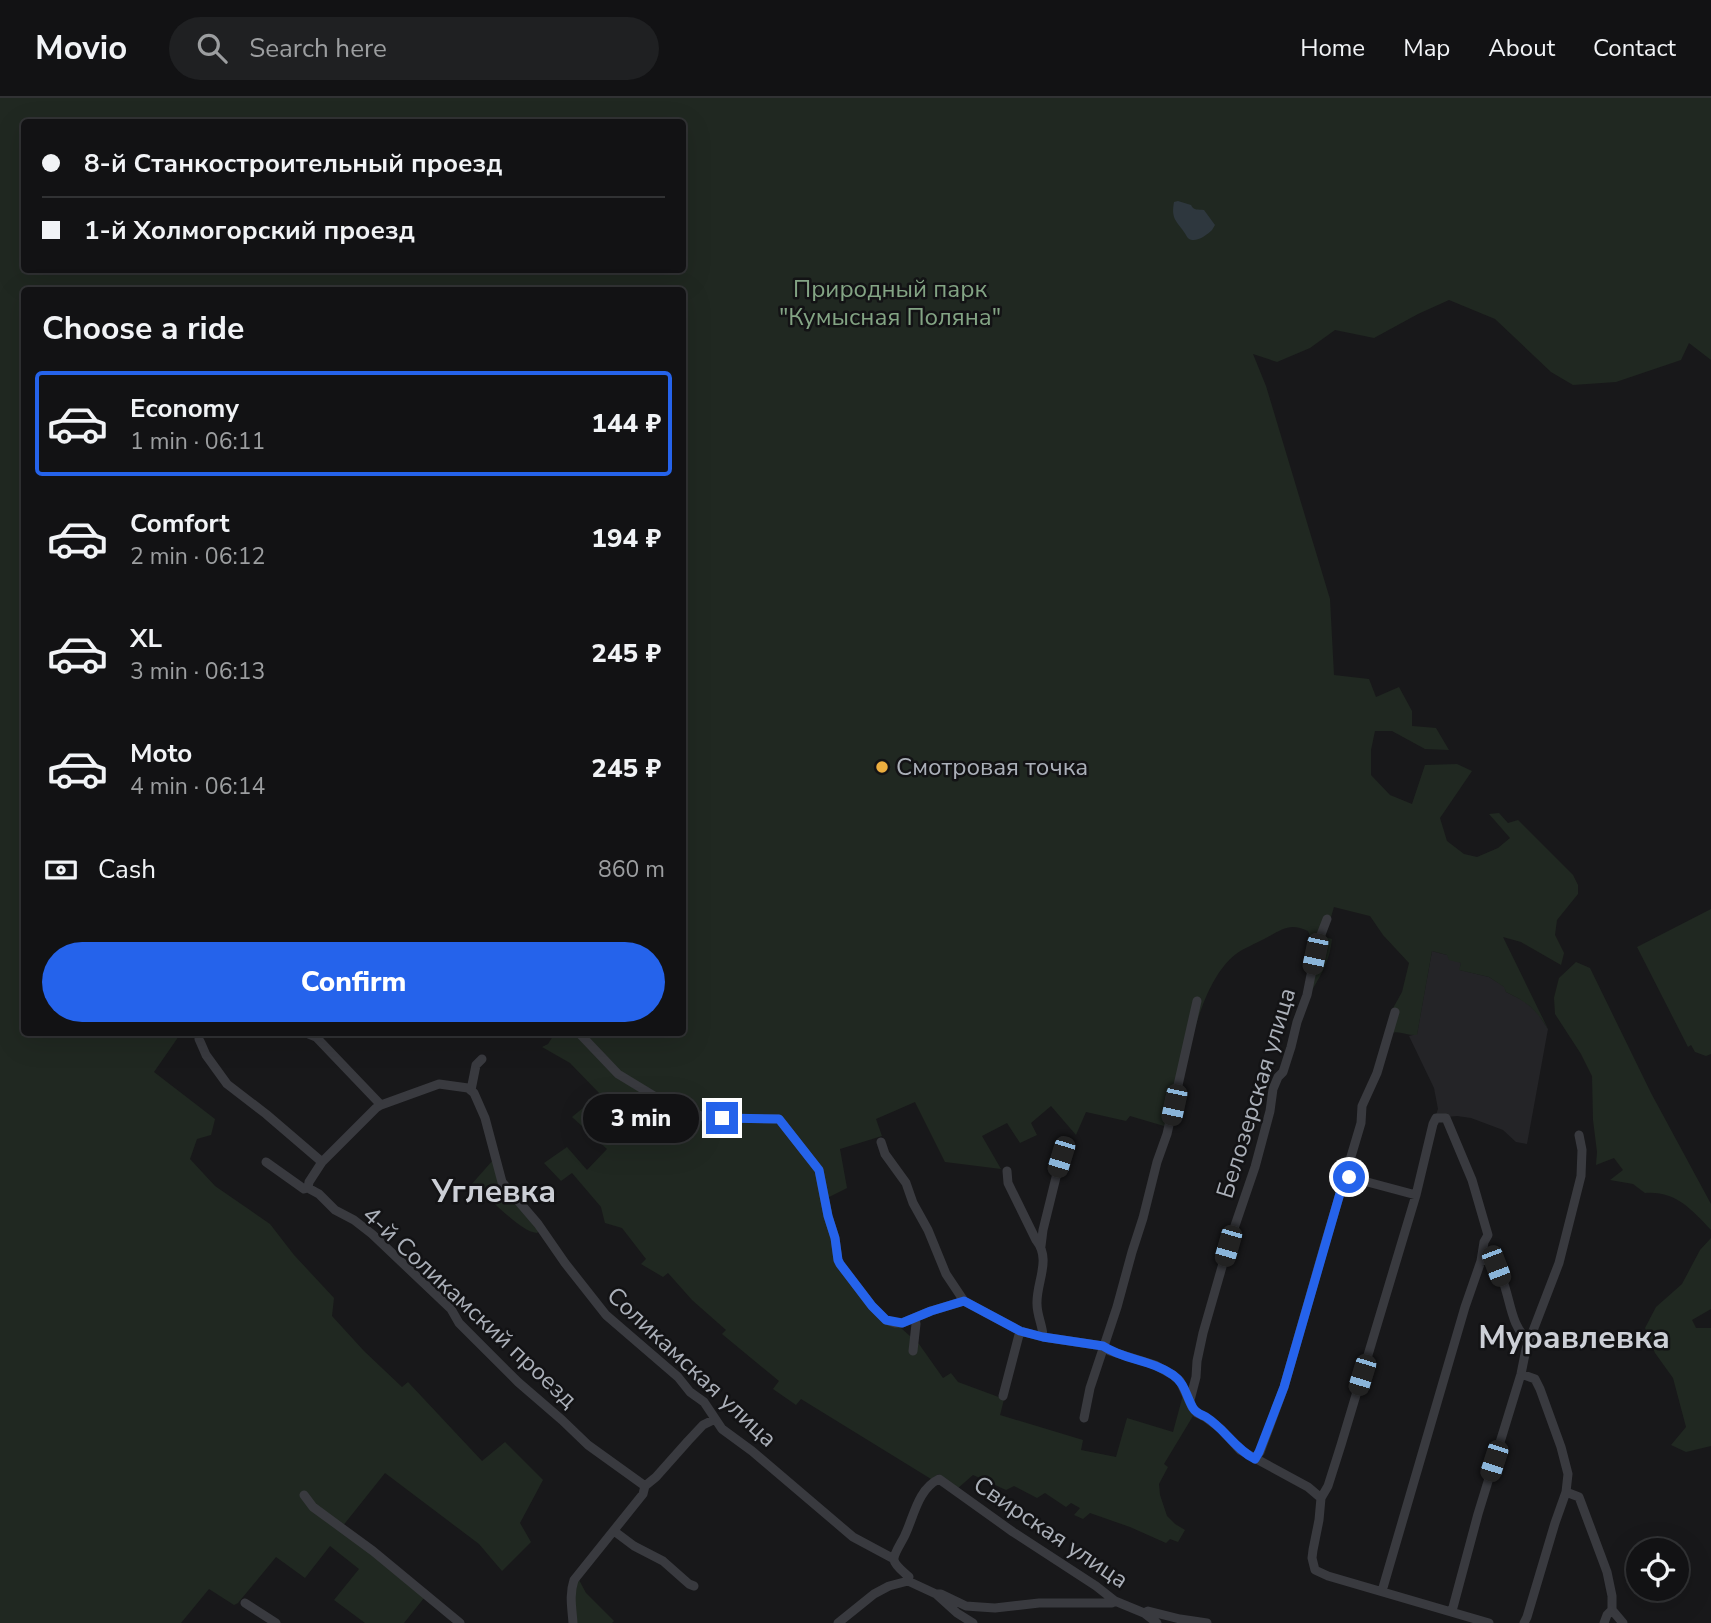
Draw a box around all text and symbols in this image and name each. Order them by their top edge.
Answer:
search box [169,17,659,80]
text: Movio [35,26,127,71]
icon: search [193,29,231,67]
text: Search here [249,31,387,66]
text: Home [1300,32,1365,64]
text: Map [1403,32,1450,64]
text: About [1488,32,1555,64]
text: Contact [1593,32,1676,64]
text: 8-й Станкостроительный проезд [84,146,502,181]
text: 1-й Холмогорский проезд [84,213,415,248]
park label: Природный парк "Кумысная Поляна" [779,273,1001,333]
text: Choose a ride [42,307,244,350]
text: Economy [130,391,239,426]
icon: car [46,392,109,455]
text: 144 ₽ [591,406,661,441]
text: 1 min · 06:11 [130,426,265,457]
text: Comfort [130,506,230,541]
icon: car [46,507,109,570]
text: 194 ₽ [591,521,661,556]
text: 2 min · 06:12 [130,541,265,572]
text: XL [130,621,162,656]
icon: car [46,622,109,685]
text: 245 ₽ [591,636,661,671]
text: 3 min · 06:13 [130,656,265,687]
text: Moto [130,736,192,771]
icon: car [46,737,109,800]
text: 245 ₽ [591,751,661,786]
place label: Смотровая точка [896,751,1088,783]
marker: Смотровая точка [874,759,890,775]
text: 4 min · 06:14 [130,771,265,802]
icon: cash [42,851,80,889]
text: Cash [98,852,156,887]
text: 860 m [598,854,665,885]
car [1301,931,1330,977]
button: Confirm [42,942,665,1022]
street label: Белозерская улица [1209,984,1303,1202]
car [1160,1082,1189,1128]
callout: 3 min [582,1094,698,1142]
route end [706,1102,738,1134]
text: 3 min [611,1103,671,1134]
car [1045,1134,1078,1180]
route start [1333,1161,1365,1193]
district label: Углевка [431,1170,556,1213]
street label: 4-й Соликамский проезд [356,1199,584,1415]
car [1213,1223,1244,1269]
car [1479,1243,1514,1289]
street label: Соликамская улица [600,1280,784,1454]
district label: Муравлевка [1478,1316,1670,1359]
car [1346,1352,1379,1398]
car [1478,1438,1511,1484]
street label: Свирская улица [967,1468,1135,1596]
map controls [1626,1538,1689,1601]
button: locate [1626,1538,1689,1601]

